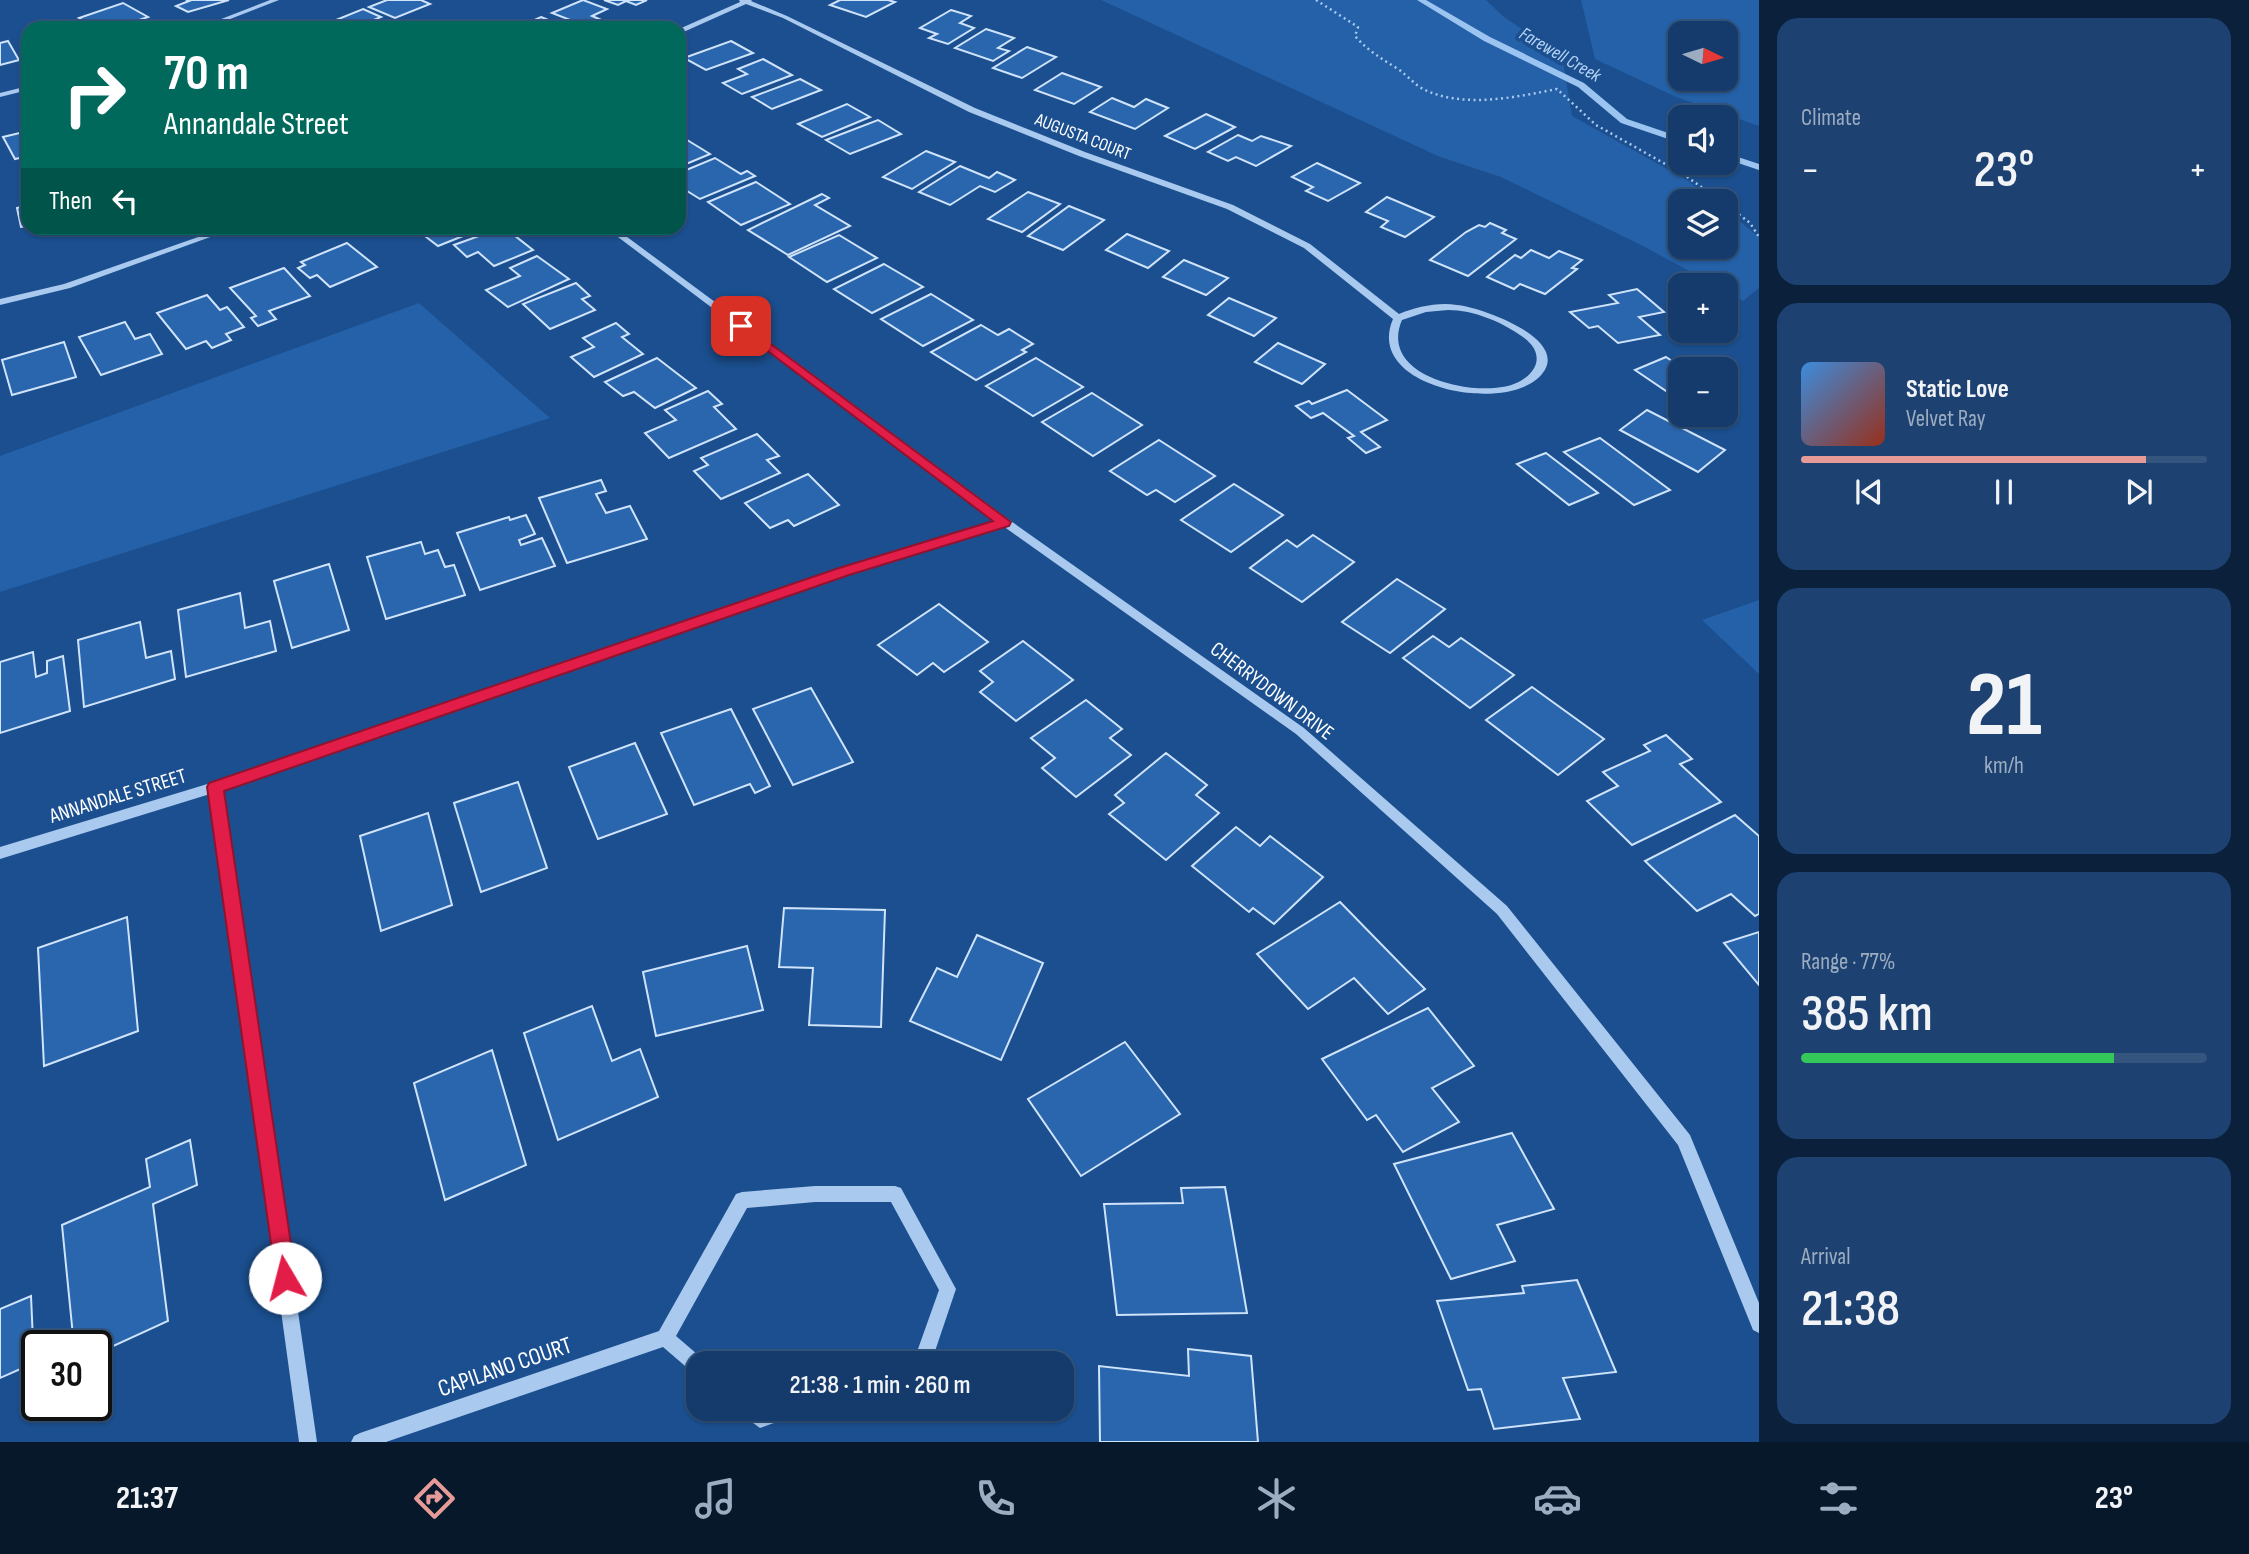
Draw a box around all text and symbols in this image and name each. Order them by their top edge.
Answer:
north arrow [1668,21,1738,91]
map controls [1668,21,1738,427]
water label: Farewell Creek [1515,22,1606,88]
text: 70 m [164,45,249,104]
icon: right [49,49,140,140]
text: Climate [1801,104,1861,132]
text: Annandale Street [164,105,349,144]
button: sound [1668,105,1738,175]
street label: AUGUSTA COURT [1031,109,1134,165]
text: 23° [1974,139,2034,202]
text: − [1801,148,1820,193]
text: + [2188,148,2207,193]
icon: left [106,182,144,220]
text: Then [49,186,92,217]
button: layers [1668,189,1738,259]
button: + [1668,273,1738,343]
pin [711,296,771,356]
icon: arrive [722,307,760,345]
button: − [1668,357,1738,427]
text: Static Love [1906,374,2009,405]
text: Velvet Ray [1906,405,1986,433]
icon: previous [1850,473,1888,511]
icon: pause [1985,473,2023,511]
icon: next [2120,473,2158,511]
street label: CHERRYDOWN DRIVE [1205,636,1339,746]
text: 21 [1966,652,2042,761]
text: km/h [1984,752,2024,780]
street label: ANNANDALE STREET [46,763,190,829]
text: Range · 77% [1801,948,1895,976]
text: 385 km [1801,983,1933,1046]
position arrow [248,1241,322,1315]
text: Arrival [1801,1243,1850,1271]
text: 21:38 [1801,1278,1900,1341]
speed limit sign: 30 [21,1330,112,1421]
street label: CAPILANO COURT [434,1330,576,1403]
text: 21:38 · 1 min · 260 m [790,1370,970,1401]
icon: directions [410,1474,459,1523]
icon: music [691,1474,740,1523]
icon: phone [971,1474,1020,1523]
icon: climate [1252,1474,1301,1523]
icon: car [1533,1474,1582,1523]
icon: filters [1814,1474,1863,1523]
text: 21:37 [116,1479,178,1518]
text: 23° [2095,1479,2133,1518]

